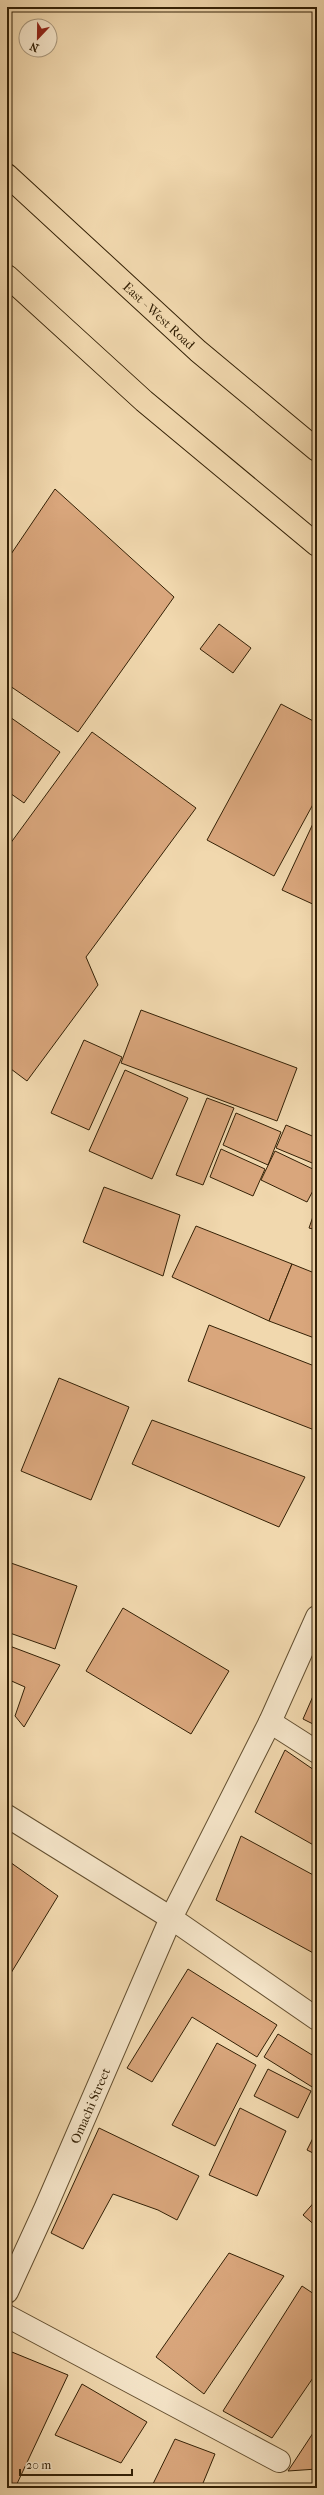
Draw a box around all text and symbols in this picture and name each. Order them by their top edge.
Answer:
north arrow [18,18,58,58]
text: N [28,39,41,54]
street label: East - West Road [120,279,198,353]
street label: Omachi Street [67,2065,113,2146]
scale bar [20,2451,132,2477]
text: 20 m [26,2458,51,2472]

